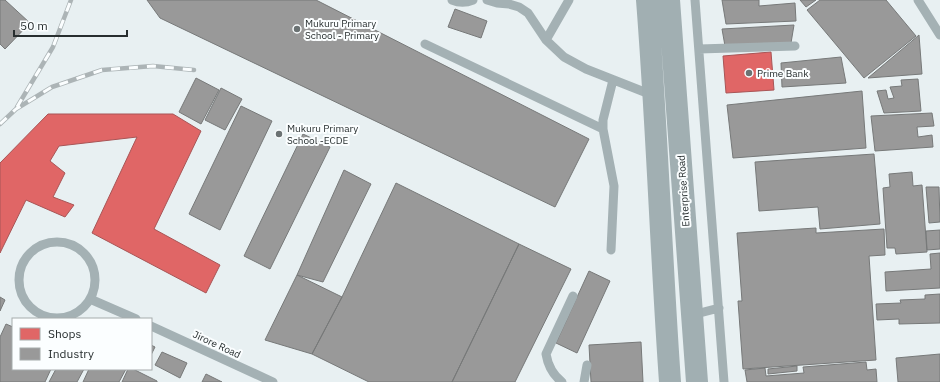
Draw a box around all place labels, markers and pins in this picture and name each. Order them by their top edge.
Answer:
place label: Mukuru Primary School - Primary [305,17,379,42]
marker: Mukuru Primary School - Primary [292,24,302,34]
place label: Prime Bank [757,67,809,80]
marker: Prime Bank [744,68,754,78]
place label: Mukuru Primary School -ECDE [287,122,358,147]
marker: Mukuru Primary School -ECDE [274,129,284,139]

